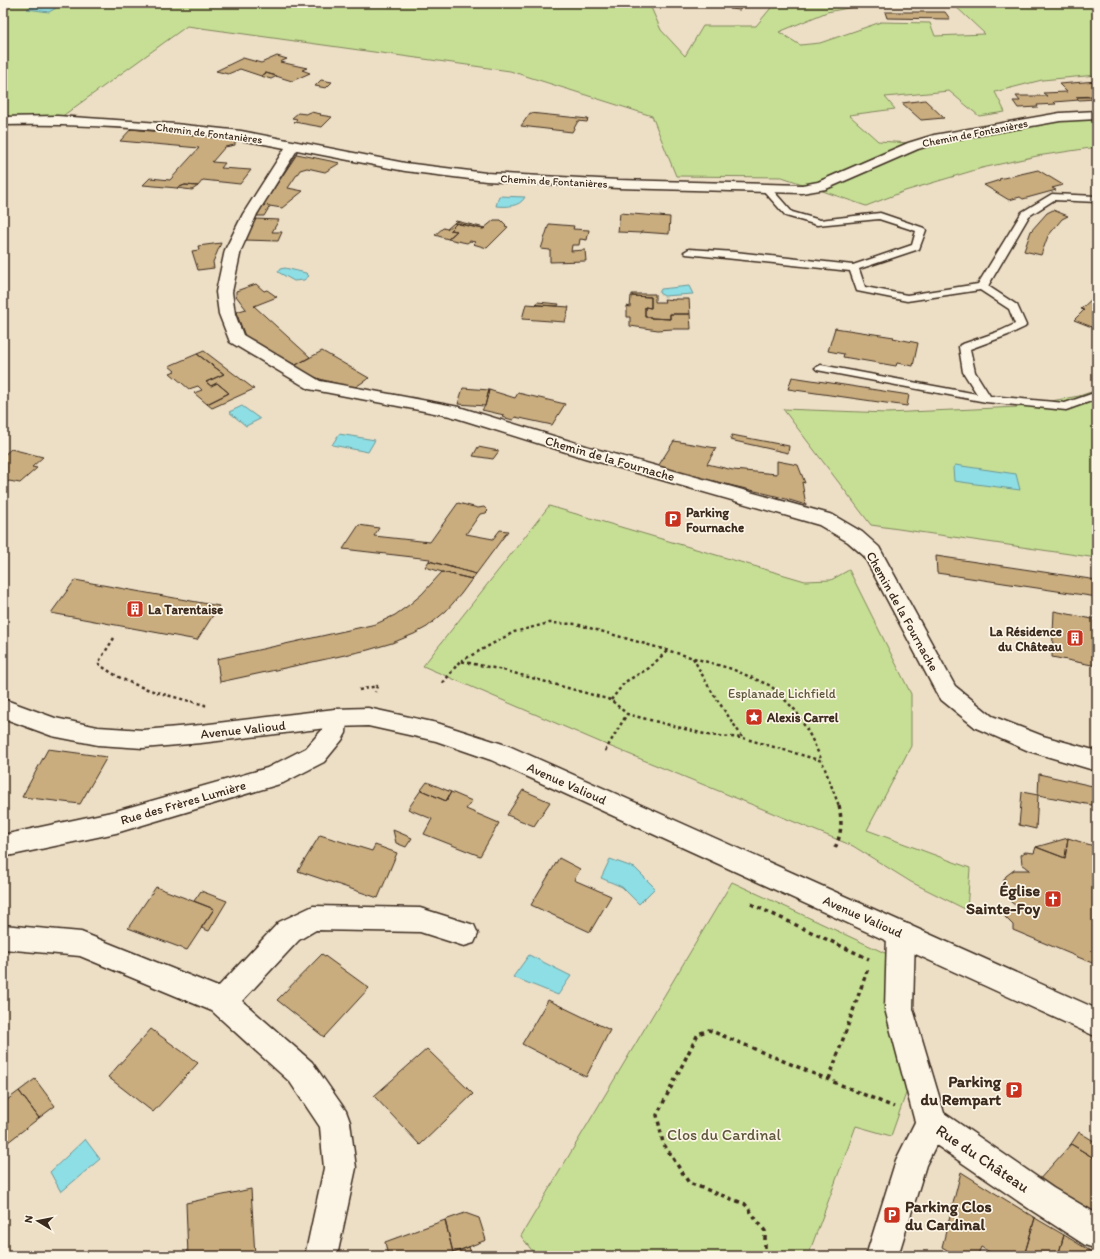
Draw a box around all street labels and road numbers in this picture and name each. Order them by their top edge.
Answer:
street label: Chemin de Fontanières [921,117,1029,150]
street label: Chemin de Fontanières [155,120,263,146]
street label: Chemin de Fontanières [500,172,608,191]
street label: Chemin de la Fournache [543,433,676,484]
street label: Chemin de la Fournache [863,549,942,674]
street label: Avenue Valioud [200,718,286,741]
street label: Avenue Valioud [525,759,609,808]
street label: Rue des Frères Lumière [119,777,248,828]
street label: Avenue Valioud [821,892,905,941]
street label: Rue du Château [933,1120,1033,1197]

